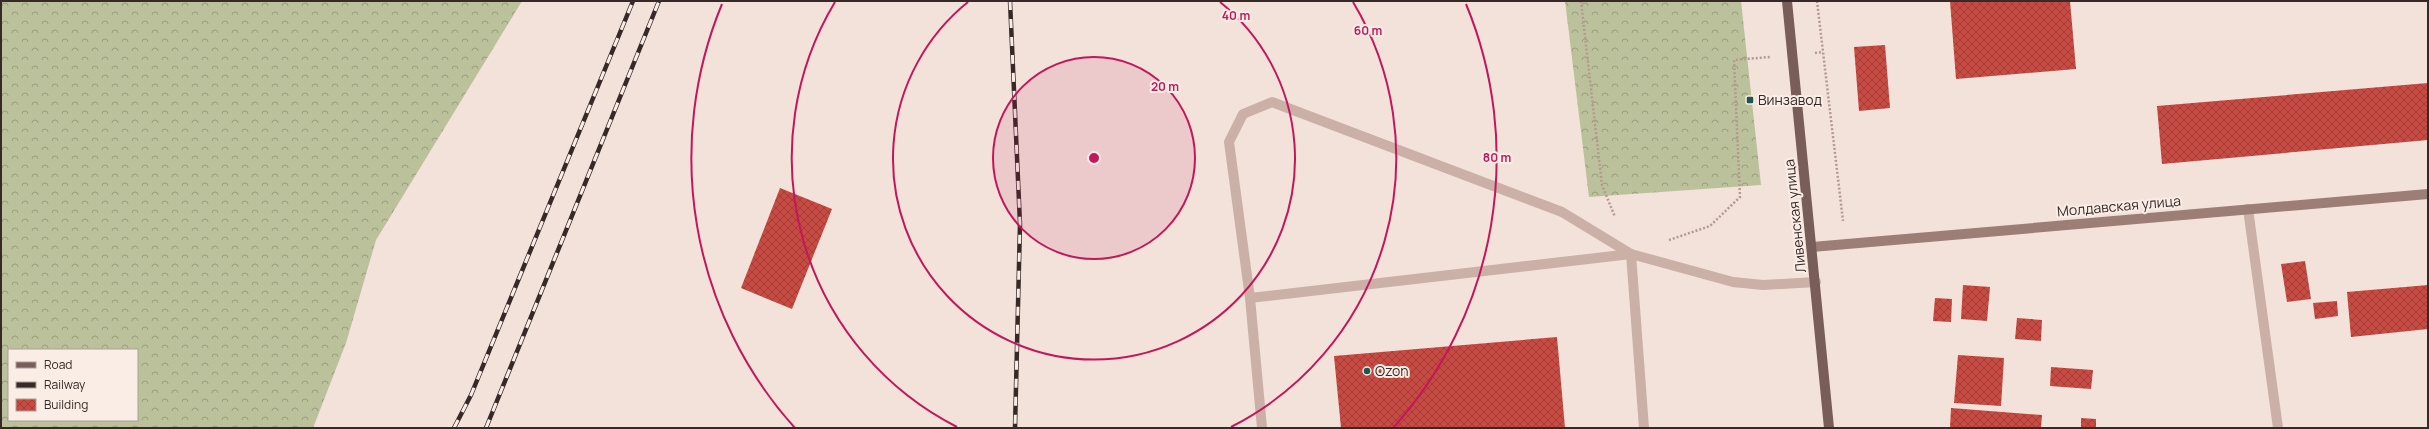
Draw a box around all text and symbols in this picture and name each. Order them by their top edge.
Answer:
text: 40 m [1222,7,1250,24]
text: 60 m [1354,22,1382,39]
text: 20 m [1151,78,1179,95]
place label: Винзавод [1758,90,1822,109]
marker: Винзавод [1745,95,1755,105]
text: 80 m [1483,149,1511,166]
centre of rings [1087,151,1101,165]
street label: Ливенская улица [1779,158,1810,274]
street label: Молдавская улица [2056,191,2182,220]
legend [8,349,138,421]
text: Road [44,356,72,373]
place label: Ozon [1375,361,1409,380]
marker: Ozon [1362,366,1372,376]
text: Railway [44,376,86,393]
text: Building [44,396,88,413]

